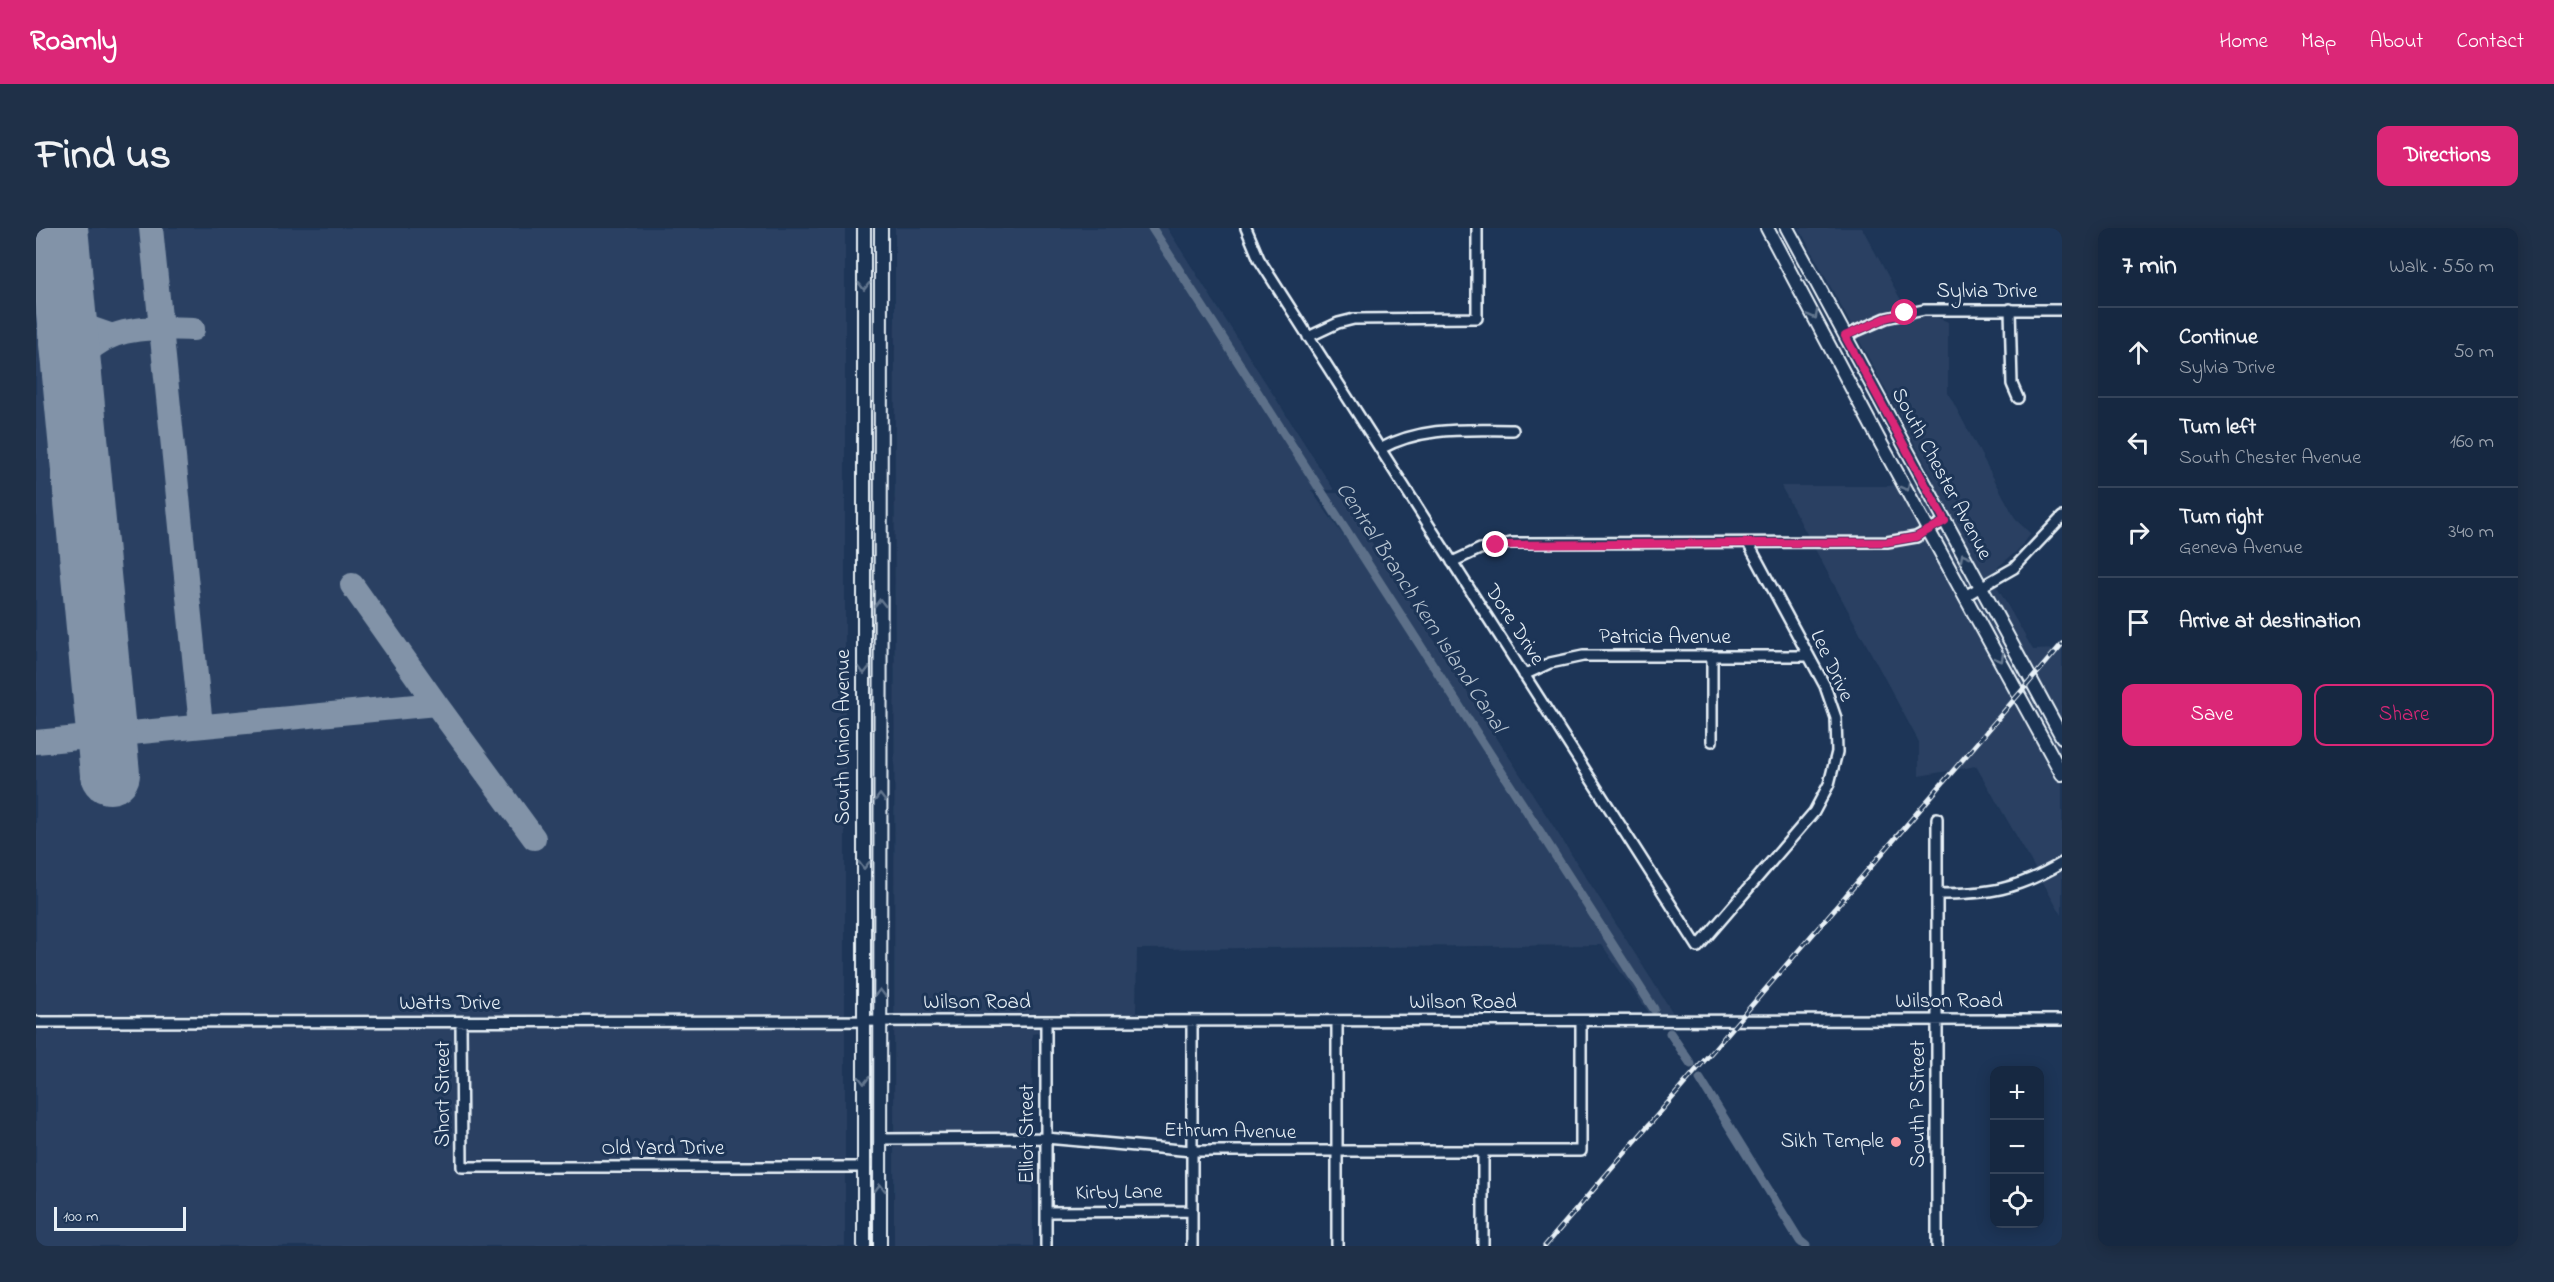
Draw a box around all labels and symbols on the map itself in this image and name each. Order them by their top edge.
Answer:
street label: Sylvia Drive [1936,277,2038,309]
one-way arrow [858,282,870,291]
route start [1891,299,1917,325]
one-way arrow [1807,309,1818,319]
street label: South Chester Avenue [1883,383,1999,566]
water label: Central Branch Kern Island Canal [1327,476,1514,741]
one-way arrow [1898,481,1910,491]
route end [1482,531,1508,557]
one-way arrow [1960,553,1971,563]
street label: Dore Drive [1476,578,1552,672]
one-way arrow [874,598,886,607]
street label: Patricia Avenue [1599,623,1732,653]
street label: Lee Drive [1801,625,1861,707]
street label: South Union Avenue [829,649,859,825]
one-way arrow [1992,652,2004,662]
one-way arrow [858,666,870,675]
one-way arrow [874,793,886,802]
one-way arrow [858,861,870,870]
street label: Wilson Road [1895,987,2003,1017]
one-way arrow [874,988,886,997]
street label: Wilson Road [923,988,1031,1018]
street label: Wilson Road [1409,988,1517,1018]
street label: Watts Drive [399,989,501,1019]
street label: South P Street [1904,1040,1934,1168]
street label: Short Street [429,1041,459,1147]
one-way arrow [858,1075,870,1084]
street label: Elliot Street [1013,1084,1043,1184]
street label: Ethrum Avenue [1163,1116,1297,1148]
place label: Sikh Temple [1781,1127,1885,1157]
street label: Old Yard Drive [602,1134,725,1164]
marker: Sikh Temple [1889,1135,1903,1149]
street label: Kirby Lane [1075,1177,1164,1211]
one-way arrow [874,1183,886,1192]
scale bar [54,1204,186,1232]

